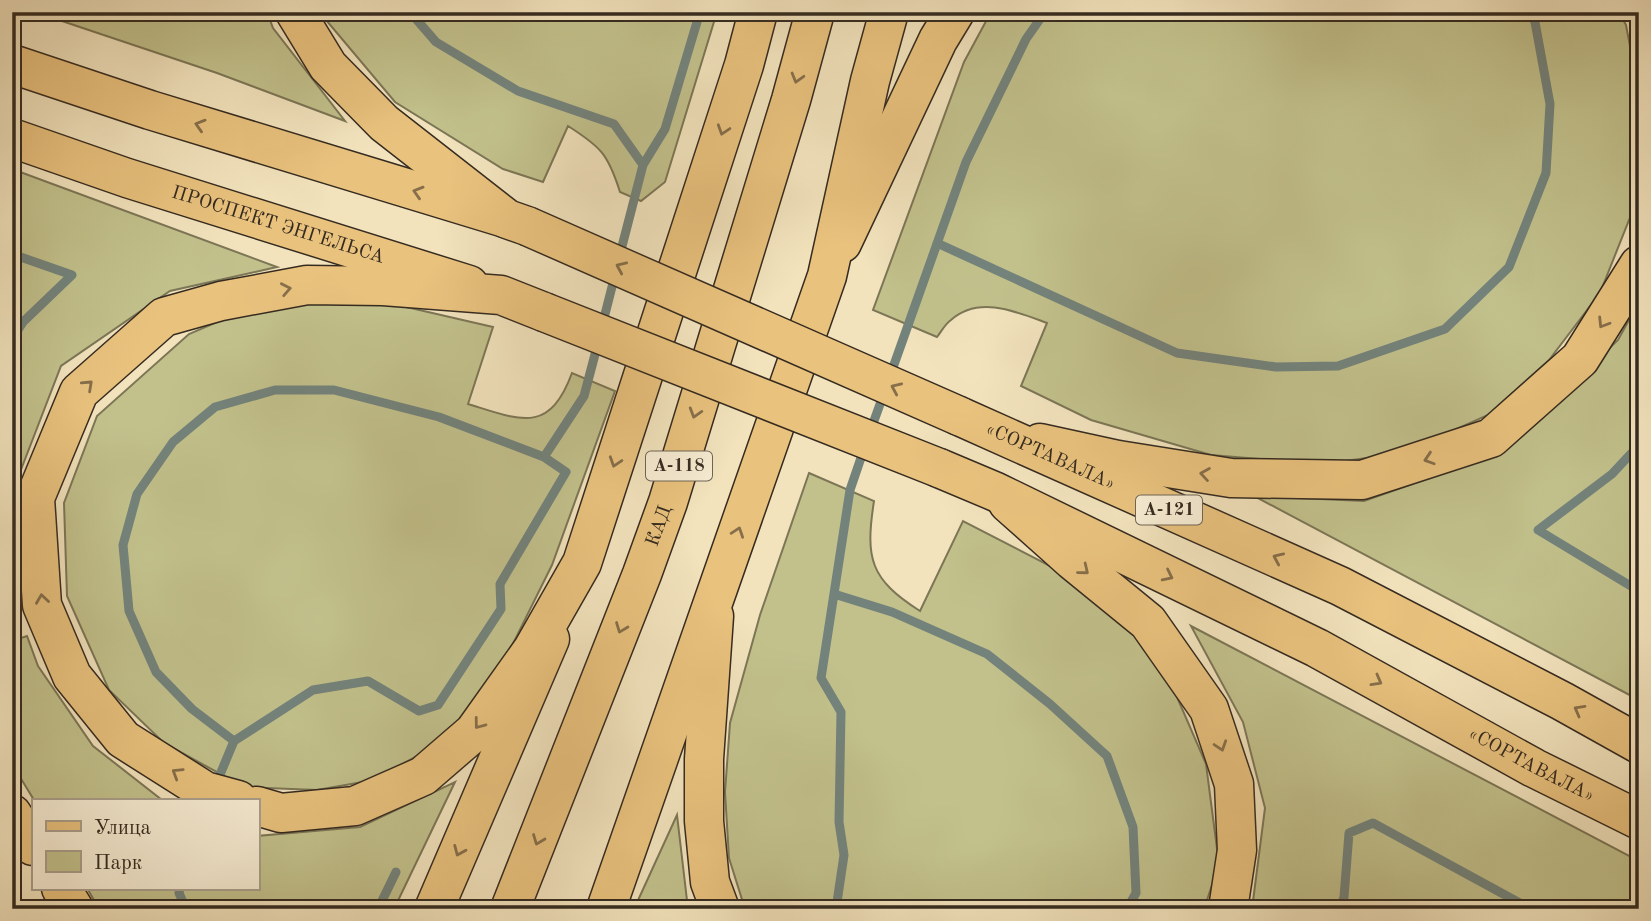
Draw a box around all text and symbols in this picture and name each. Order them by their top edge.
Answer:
one-way arrow [791,72,805,84]
one-way arrow [195,119,207,133]
one-way arrow [717,123,731,135]
street label: ПРОСПЕКТ ЭНГЕЛЬСА [169,183,387,268]
one-way arrow [412,185,424,200]
one-way arrow [615,261,628,275]
one-way arrow [280,282,292,297]
one-way arrow [1598,315,1611,328]
one-way arrow [80,380,93,393]
one-way arrow [891,382,903,396]
one-way arrow [689,407,704,419]
street label: «СОРТАВАЛА» [983,420,1118,494]
one-way arrow [1423,450,1435,465]
road number: А-118 [646,452,712,480]
one-way arrow [609,456,623,468]
one-way arrow [1199,466,1211,481]
road number: А-121 [1136,496,1202,524]
street label: КАД [643,503,675,549]
one-way arrow [730,526,744,538]
one-way arrow [1273,552,1285,566]
one-way arrow [1076,562,1089,574]
one-way arrow [1161,567,1173,581]
one-way arrow [35,593,50,605]
one-way arrow [616,621,630,633]
one-way arrow [1369,673,1382,686]
one-way arrow [1574,705,1587,718]
one-way arrow [475,716,488,729]
street label: «СОРТАВАЛА» [1465,724,1597,806]
one-way arrow [1213,739,1228,751]
one-way arrow [171,768,184,781]
legend [32,799,259,890]
text: Улица [94,818,151,839]
one-way arrow [533,833,547,845]
one-way arrow [453,844,467,857]
text: Парк [94,853,143,874]

